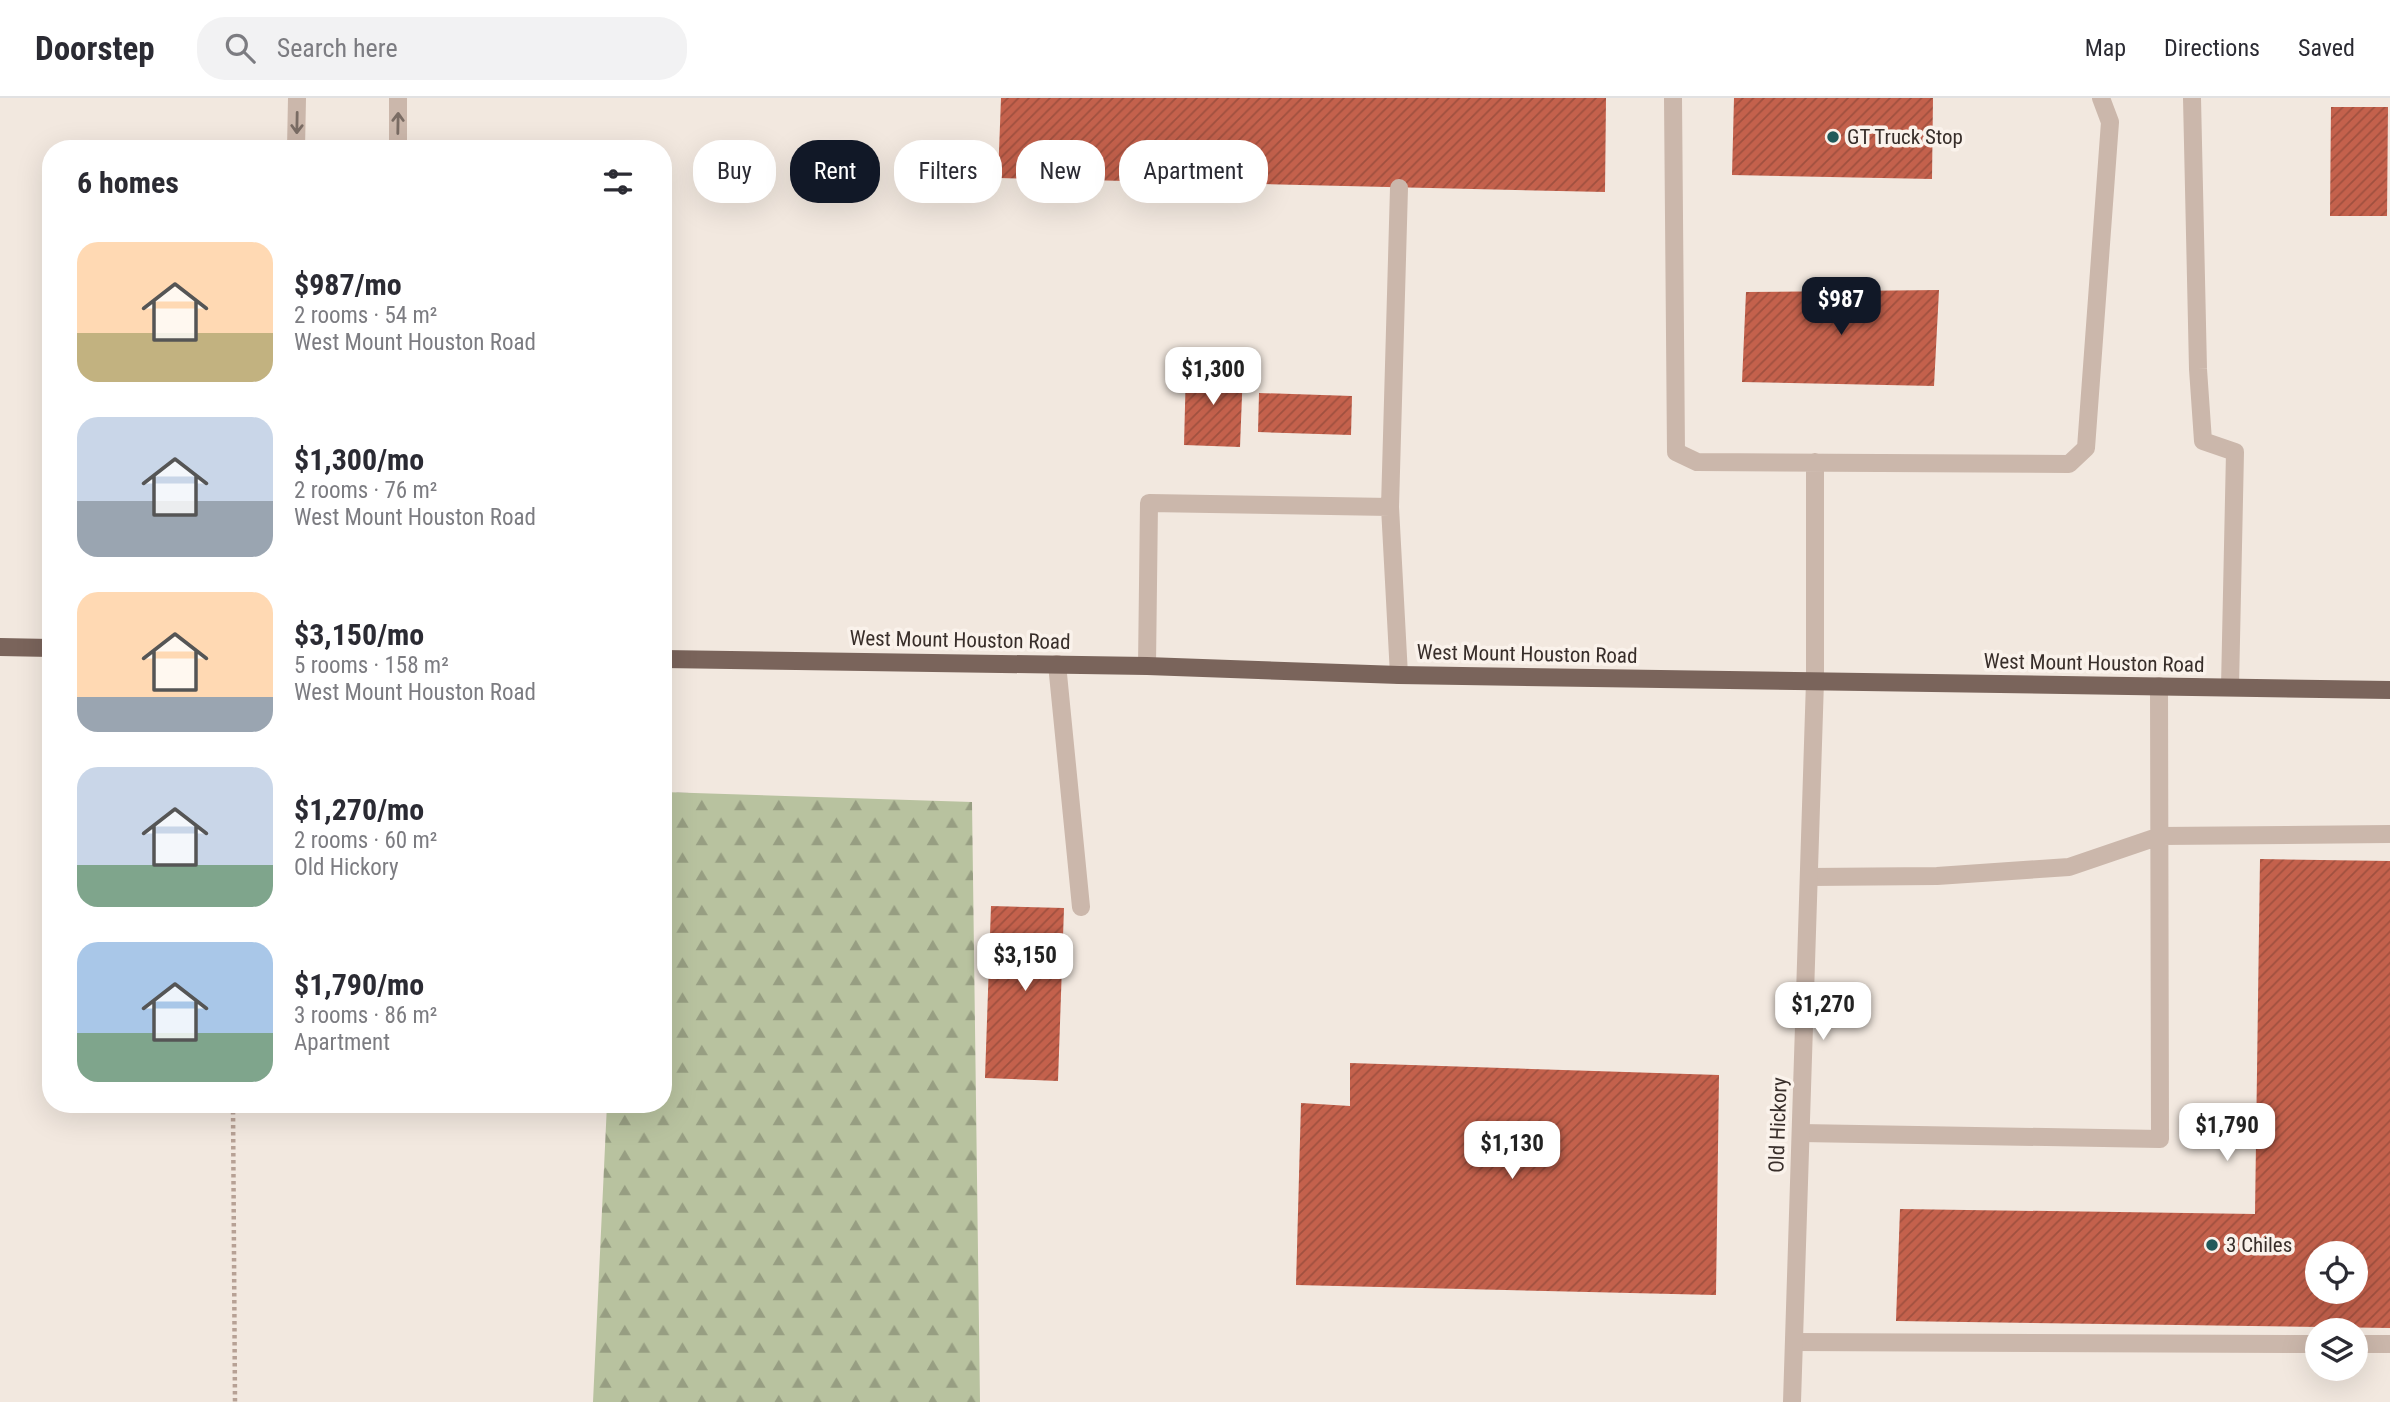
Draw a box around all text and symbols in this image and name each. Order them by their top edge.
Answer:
search box [197,17,687,80]
text: Doorstep [35,29,155,68]
icon: search [221,29,259,67]
text: Search here [277,33,398,63]
text: Map [2085,34,2126,62]
text: Directions [2164,34,2260,62]
text: Saved [2298,34,2355,62]
one-way arrow [290,112,303,135]
one-way arrow [391,112,405,135]
place label: GT Truck Stop [1847,125,1963,149]
marker: GT Truck Stop [1825,129,1841,145]
chip: Buy [693,140,776,203]
chip: Rent [790,140,880,203]
chip: Filters [894,140,1002,203]
chip: New [1016,140,1105,203]
chip: Apartment [1119,140,1268,203]
icon: filters [599,163,637,201]
text: 6 homes [77,165,179,200]
text: $987/mo [294,267,402,302]
icon: home [133,270,217,354]
pin: $987 [1800,278,1882,337]
text: $987 [1818,286,1864,313]
text: 2 rooms · 54 m² [294,302,437,329]
text: West Mount Houston Road [294,329,536,356]
pin: $1,300 [1156,348,1270,407]
text: $1,300 [1181,356,1245,383]
text: $1,300/mo [294,442,424,477]
icon: home [133,445,217,529]
text: 2 rooms · 76 m² [294,477,437,504]
text: West Mount Houston Road [294,504,536,531]
text: $3,150/mo [294,617,424,652]
icon: home [133,620,217,704]
street label: West Mount Houston Road [849,626,1071,654]
street label: West Mount Houston Road [1416,640,1638,668]
street label: West Mount Houston Road [1983,649,2205,677]
text: 5 rooms · 158 m² [294,652,449,679]
text: West Mount Houston Road [294,679,536,706]
text: $1,270/mo [294,792,424,827]
icon: home [133,795,217,879]
text: 2 rooms · 60 m² [294,827,437,854]
text: Old Hickory [294,854,399,881]
pin: $3,150 [968,934,1082,993]
text: $3,150 [993,942,1057,969]
text: $1,790/mo [294,967,424,1002]
icon: home [133,970,217,1054]
pin: $1,270 [1766,982,1880,1042]
text: $1,270 [1791,991,1855,1018]
text: 3 rooms · 86 m² [294,1002,437,1029]
text: Apartment [294,1029,390,1056]
street label: Old Hickory [1764,1077,1792,1173]
pin: $1,790 [2170,1104,2284,1163]
text: $1,790 [2195,1112,2259,1139]
pin: $1,130 [1455,1122,1569,1181]
text: $1,130 [1480,1130,1544,1157]
place label: 3 Chiles [2226,1233,2292,1257]
marker: 3 Chiles [2204,1237,2220,1253]
map controls [2305,1241,2368,1381]
button: locate [2305,1241,2368,1304]
button: layers [2305,1318,2368,1381]

